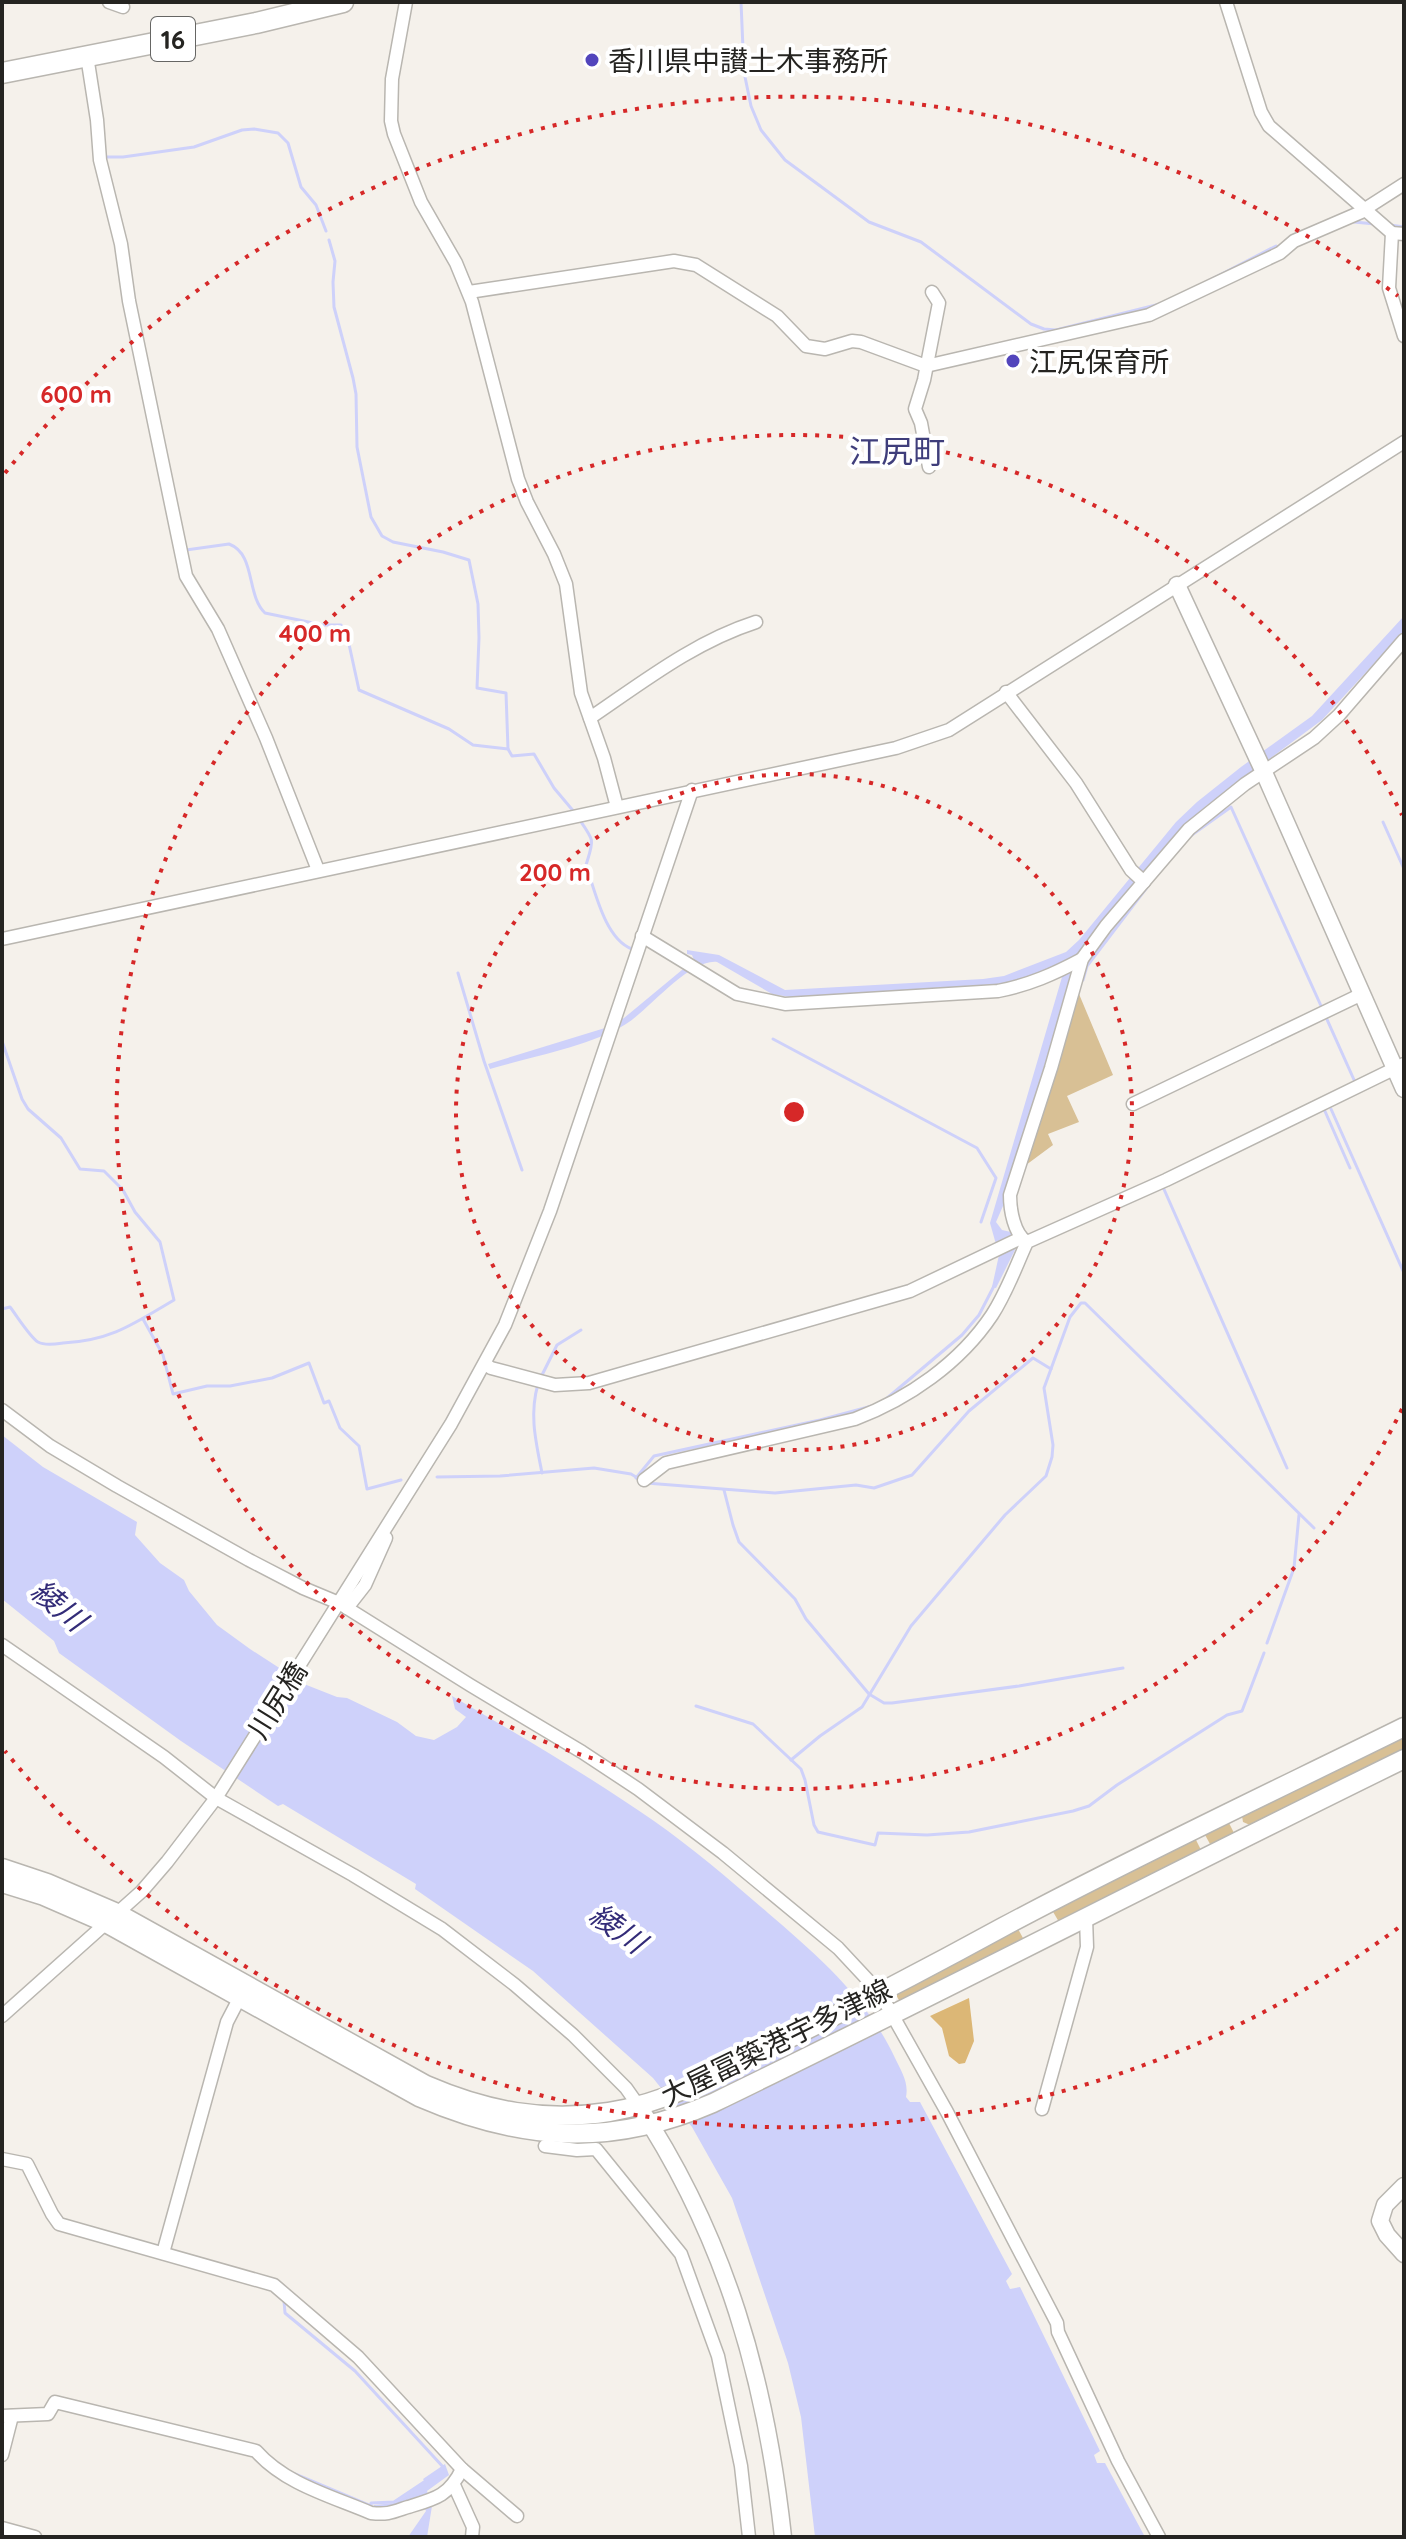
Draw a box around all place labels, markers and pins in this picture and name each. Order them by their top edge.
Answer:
place label: 香川県中讃土木事務所 [608,43,888,78]
marker: 香川県中讃土木事務所 [583,51,601,69]
place label: 江尻保育所 [1029,344,1169,379]
marker: 江尻保育所 [1004,352,1022,370]
centre of rings [780,1098,808,1126]

